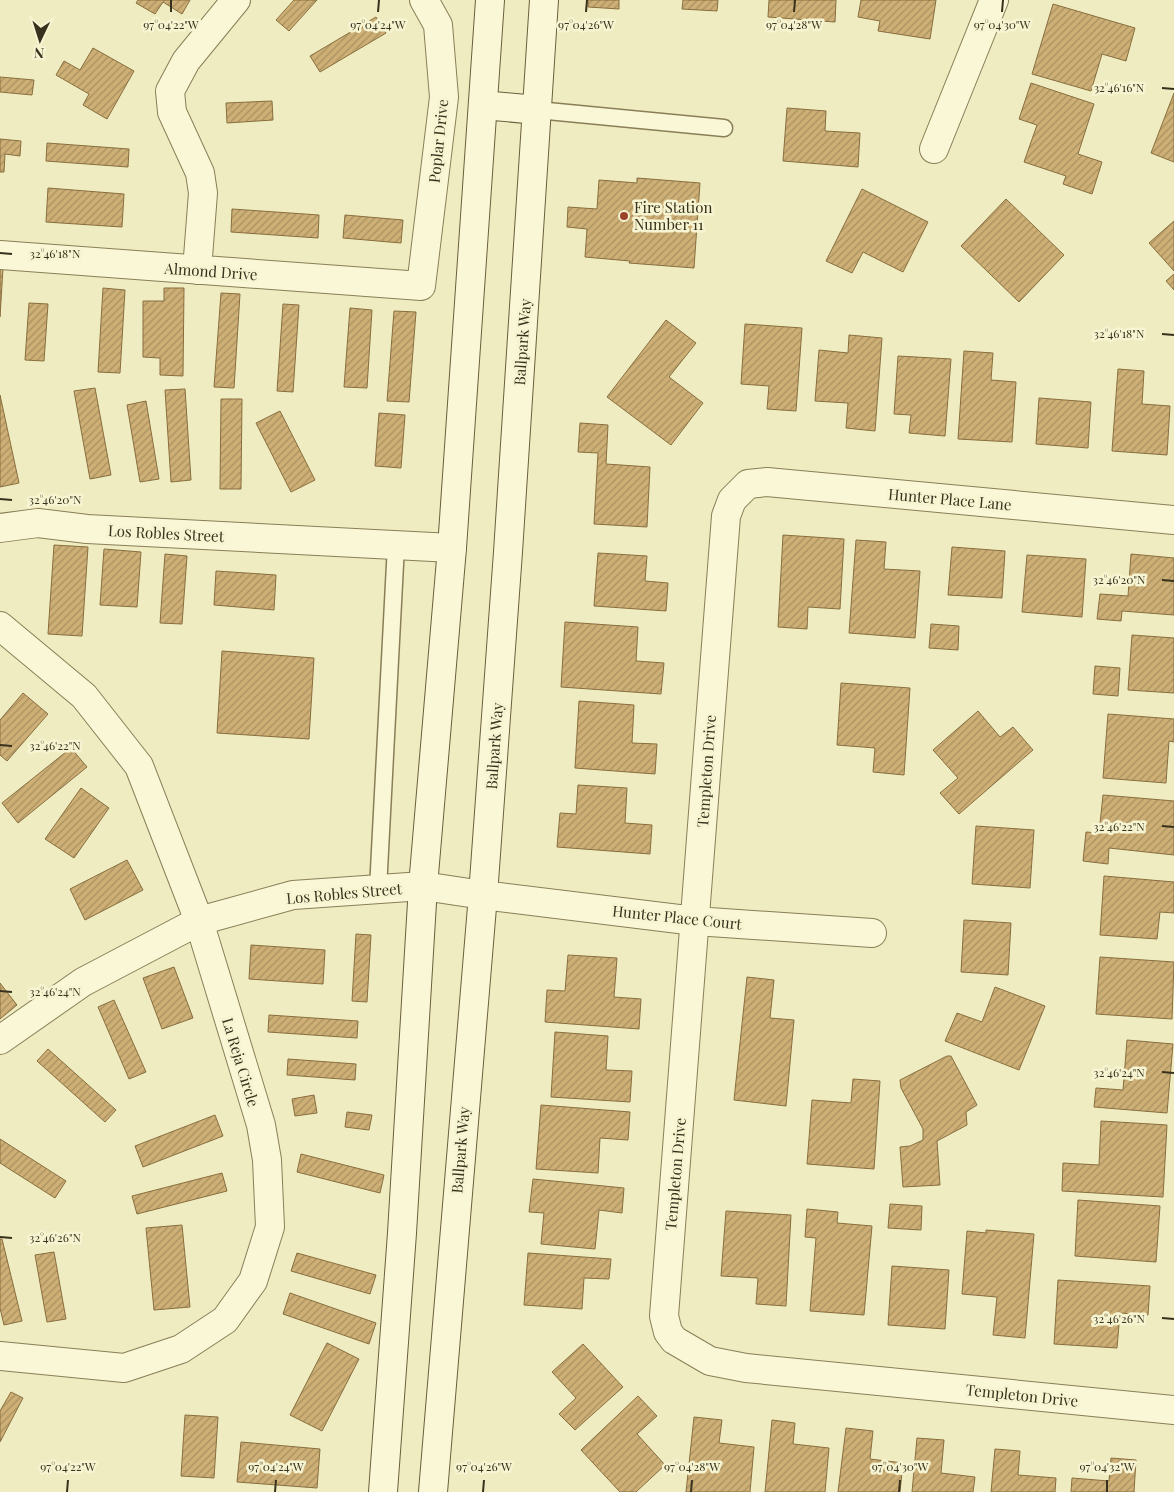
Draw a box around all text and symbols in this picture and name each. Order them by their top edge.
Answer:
north arrow [15,15,65,65]
text: 97°04'22"W [143,16,199,32]
text: 97°04'24"W [350,16,406,32]
text: 97°04'26"W [558,16,614,32]
text: 97°04'28"W [766,16,822,32]
text: 97°04'30"W [974,16,1030,32]
text: N [33,44,45,63]
text: 32°46'16"N [1094,79,1145,95]
street label: Poplar Drive [424,98,452,184]
place label: Fire Station Number 11 [634,197,712,234]
marker: Fire Station Number 11 [618,210,630,222]
text: 32°46'18"N [30,245,81,261]
street label: Almond Drive [163,258,258,284]
street label: Ballpark Way [509,297,535,386]
text: 32°46'18"N [1094,325,1145,341]
street label: Hunter Place Lane [888,484,1012,514]
text: 32°46'20"N [29,491,82,507]
street label: Los Robles Street [107,520,225,546]
text: 32°46'20"N [1093,571,1146,587]
street label: Ballpark Way [481,701,507,790]
street label: Templeton Drive [692,714,720,828]
text: 32°46'22"N [29,737,81,753]
text: 32°46'22"N [1093,818,1145,834]
street label: Los Robles Street [285,878,403,908]
street label: Hunter Place Court [611,900,743,934]
text: 32°46'24"N [29,983,81,999]
street label: La Reja Circle [218,1015,264,1109]
text: 32°46'24"N [1093,1064,1145,1080]
street label: Ballpark Way [446,1105,474,1194]
street label: Templeton Drive [660,1117,690,1231]
text: 32°46'26"N [29,1229,81,1245]
text: 32°46'26"N [1093,1310,1145,1326]
street label: Templeton Drive [965,1379,1079,1411]
text: 97°04'22"W [40,1458,96,1474]
text: 97°04'24"W [248,1458,304,1474]
text: 97°04'26"W [456,1458,512,1474]
text: 97°04'28"W [664,1458,720,1474]
text: 97°04'30"W [872,1458,928,1474]
text: 97°04'32"W [1079,1458,1135,1474]

